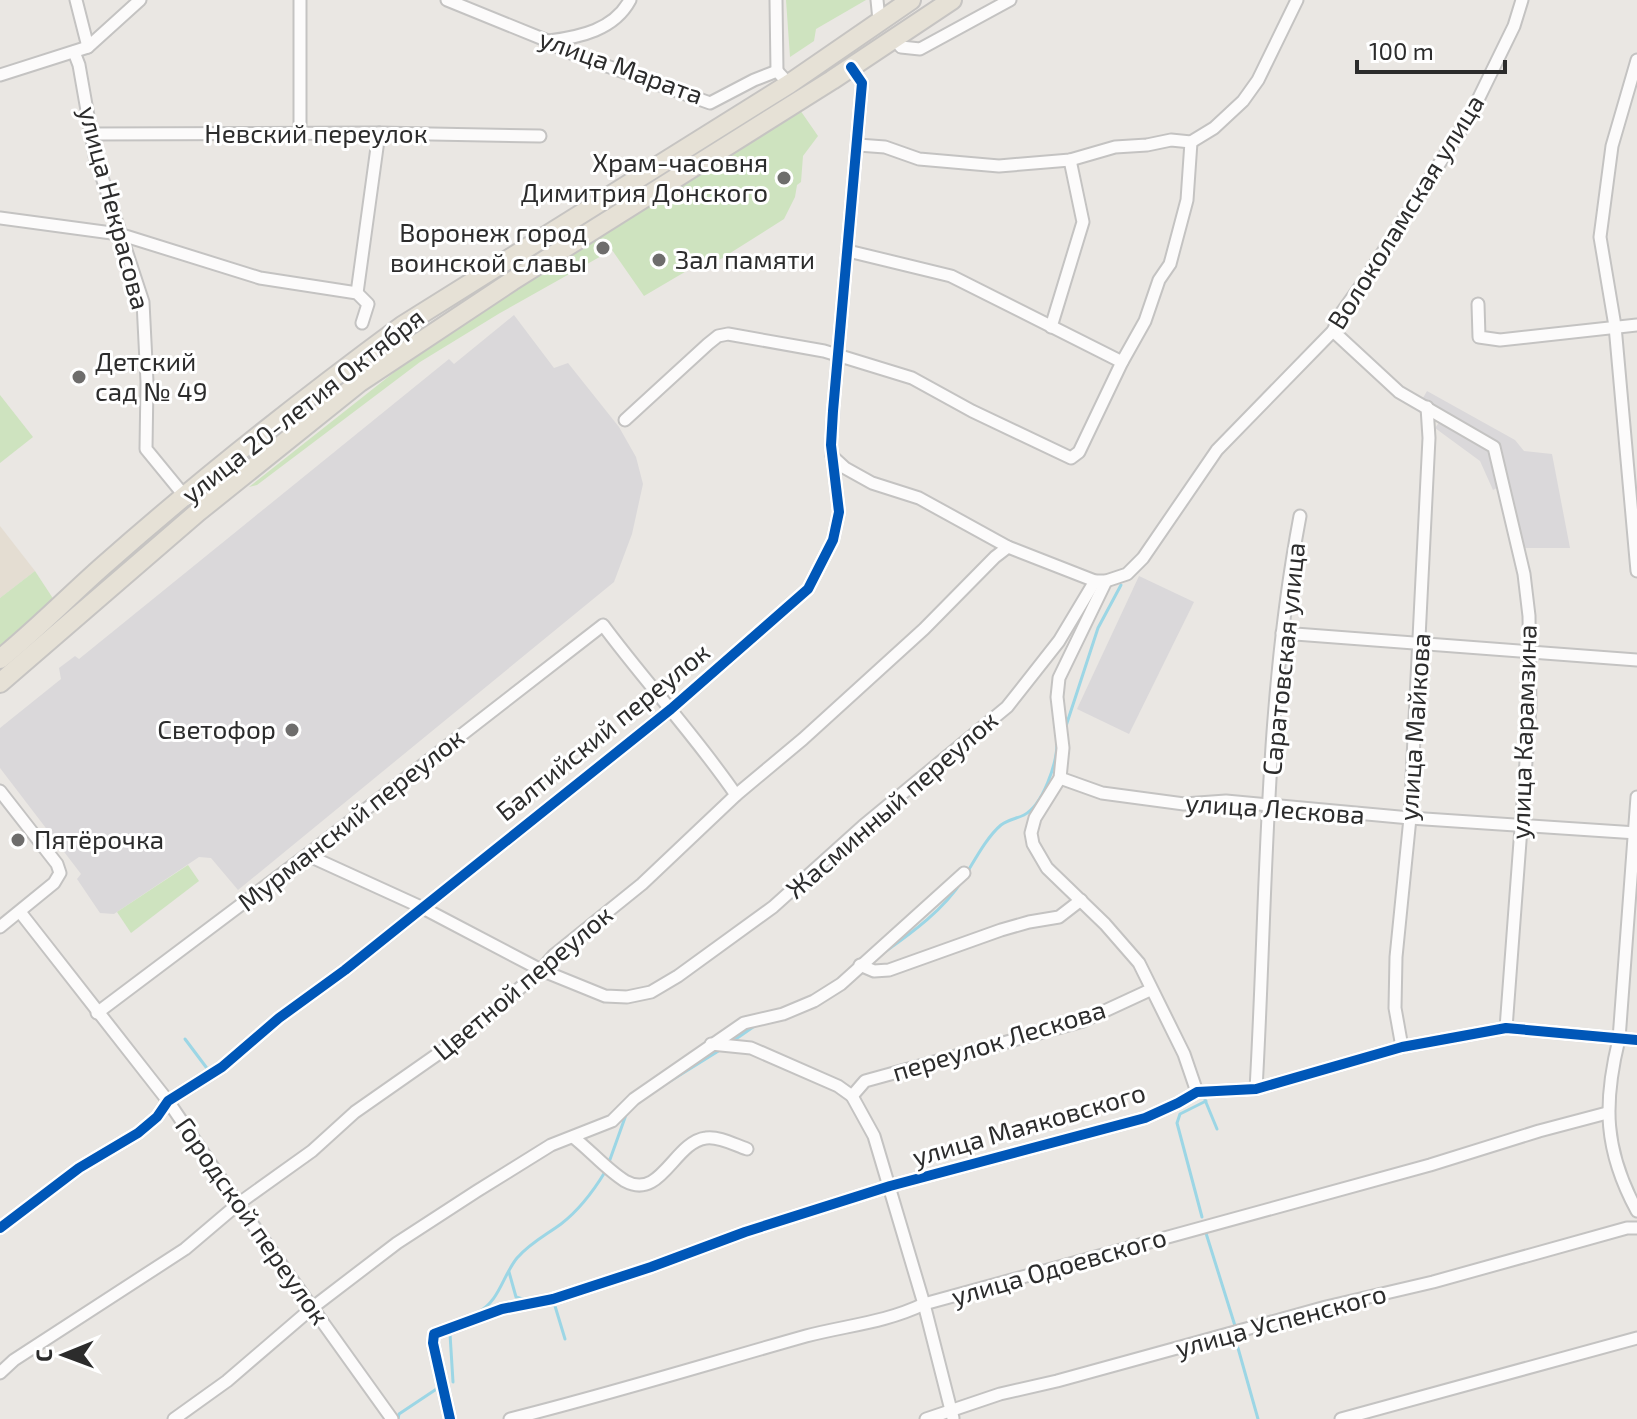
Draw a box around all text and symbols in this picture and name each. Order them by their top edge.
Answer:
street label: улица Марата [535,22,708,111]
scale bar [1357,24,1505,74]
text: 100 m [1369,36,1434,65]
street label: Волоколамская улица [1320,88,1490,335]
street label: улица Некрасова [72,102,158,313]
street label: Невский переулок [204,117,428,149]
place label: Храм-часовня Димитрия Донского [521,146,768,207]
marker: Храм-часовня Димитрия Донского [775,169,793,187]
place label: Воронеж город воинской славы [390,216,587,277]
marker: Воронеж город воинской славы [594,239,612,257]
place label: Зал памяти [675,243,815,274]
marker: Зал памяти [650,251,668,269]
street label: улица 20-летия Октября [175,301,430,510]
place label: Детский сад № 49 [95,345,208,406]
marker: Детский сад № 49 [70,368,88,386]
street label: Саратовская улица [1255,541,1311,777]
street label: улица Карамзина [1503,624,1543,840]
street label: улица Майкова [1391,632,1437,822]
street label: Балтийский переулок [489,635,716,827]
street label: Жасминный переулок [779,704,1004,905]
place label: Светофор [157,713,276,744]
street label: Мурманский переулок [231,721,470,917]
marker: Светофор [283,721,301,739]
street label: улица Лескова [1184,786,1366,830]
place label: Пятёрочка [34,823,164,854]
marker: Пятёрочка [9,831,27,849]
street label: Цветной переулок [426,898,619,1067]
street label: переулок Лескова [888,992,1109,1088]
street label: улица Маяковского [909,1075,1149,1173]
street label: Городской переулок [169,1110,337,1330]
street label: улица Одоевского [948,1220,1170,1312]
street label: улица Успенского [1172,1276,1390,1364]
north arrow [24,1315,104,1395]
text: С [30,1349,56,1362]

